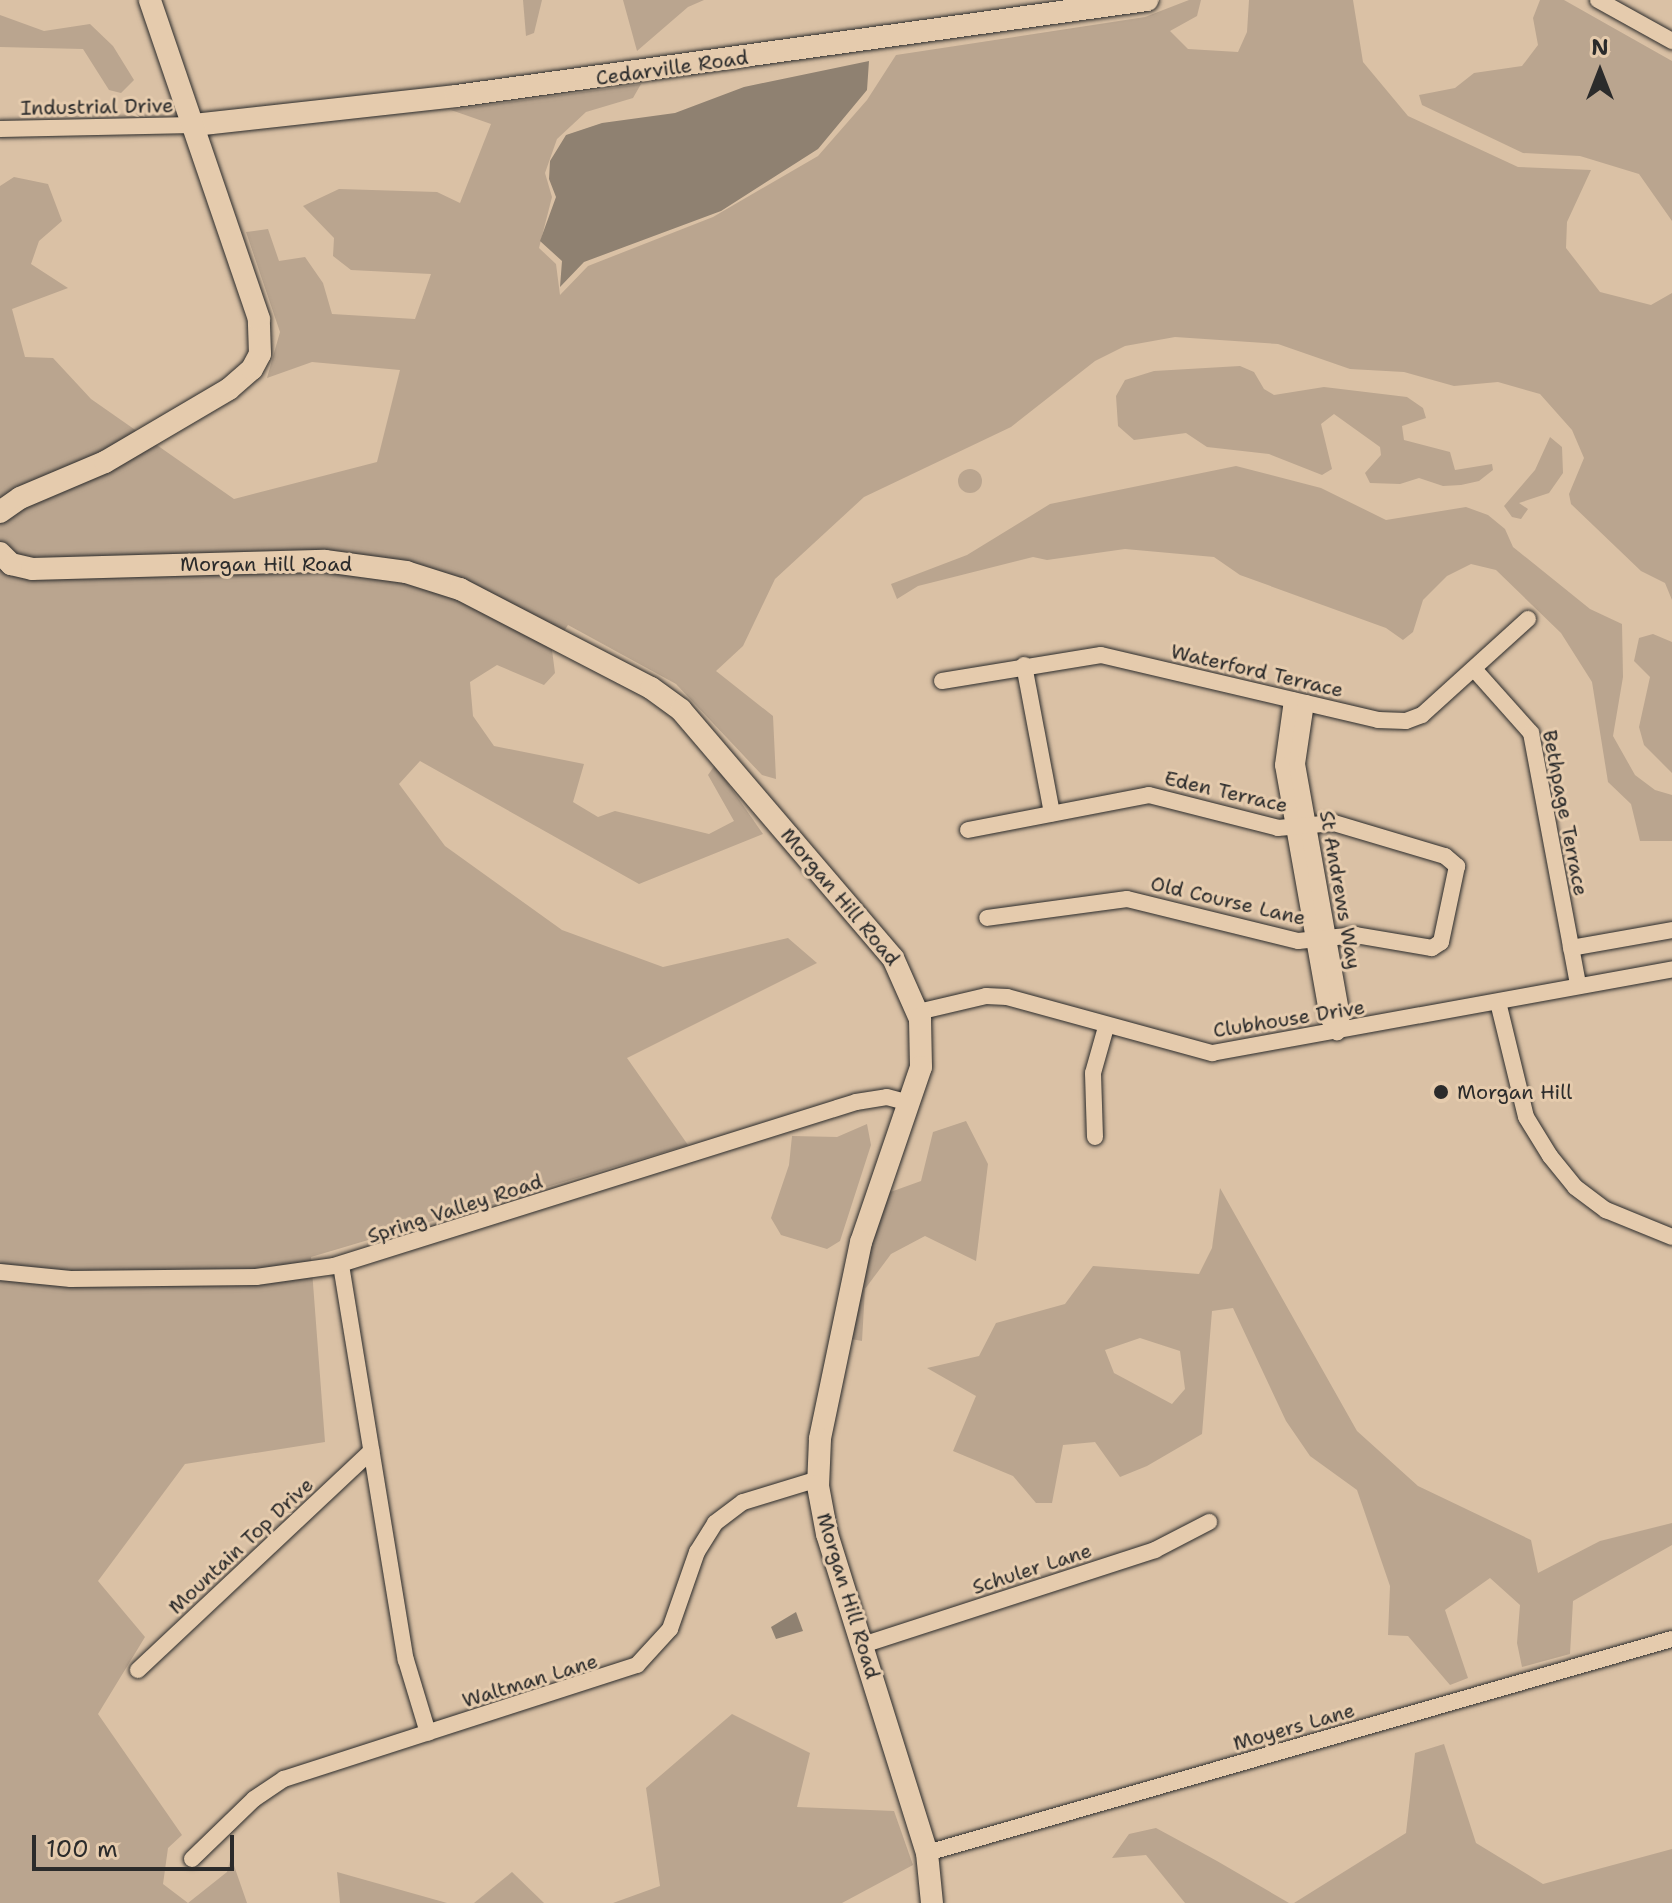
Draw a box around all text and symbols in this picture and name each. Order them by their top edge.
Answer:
north arrow [1560,32,1640,112]
text: N [1591,33,1609,62]
street label: Cedarville Road [594,45,750,91]
street label: Industrial Drive [20,94,174,120]
street label: Morgan Hill Road [180,552,352,576]
street label: Waterford Terrace [1168,639,1346,703]
street label: Bethpage Terrace [1537,728,1593,898]
street label: Eden Terrace [1162,766,1290,818]
street label: St Andrews Way [1314,809,1366,971]
street label: Morgan Hill Road [775,823,905,971]
street label: Old Course Lane [1148,872,1308,930]
street label: Clubhouse Drive [1211,995,1367,1043]
place label: Morgan Hill [1457,1080,1572,1104]
marker: Morgan Hill [1432,1083,1450,1101]
street label: Spring Valley Road [364,1169,546,1249]
street label: Mountain Top Drive [164,1473,318,1619]
street label: Morgan Hill Road [811,1510,885,1682]
street label: Schuler Lane [969,1538,1095,1600]
street label: Waltman Lane [459,1649,601,1713]
street label: Moyers Lane [1230,1698,1358,1756]
scale bar [36,1819,238,1869]
text: 100 m [46,1833,118,1865]

